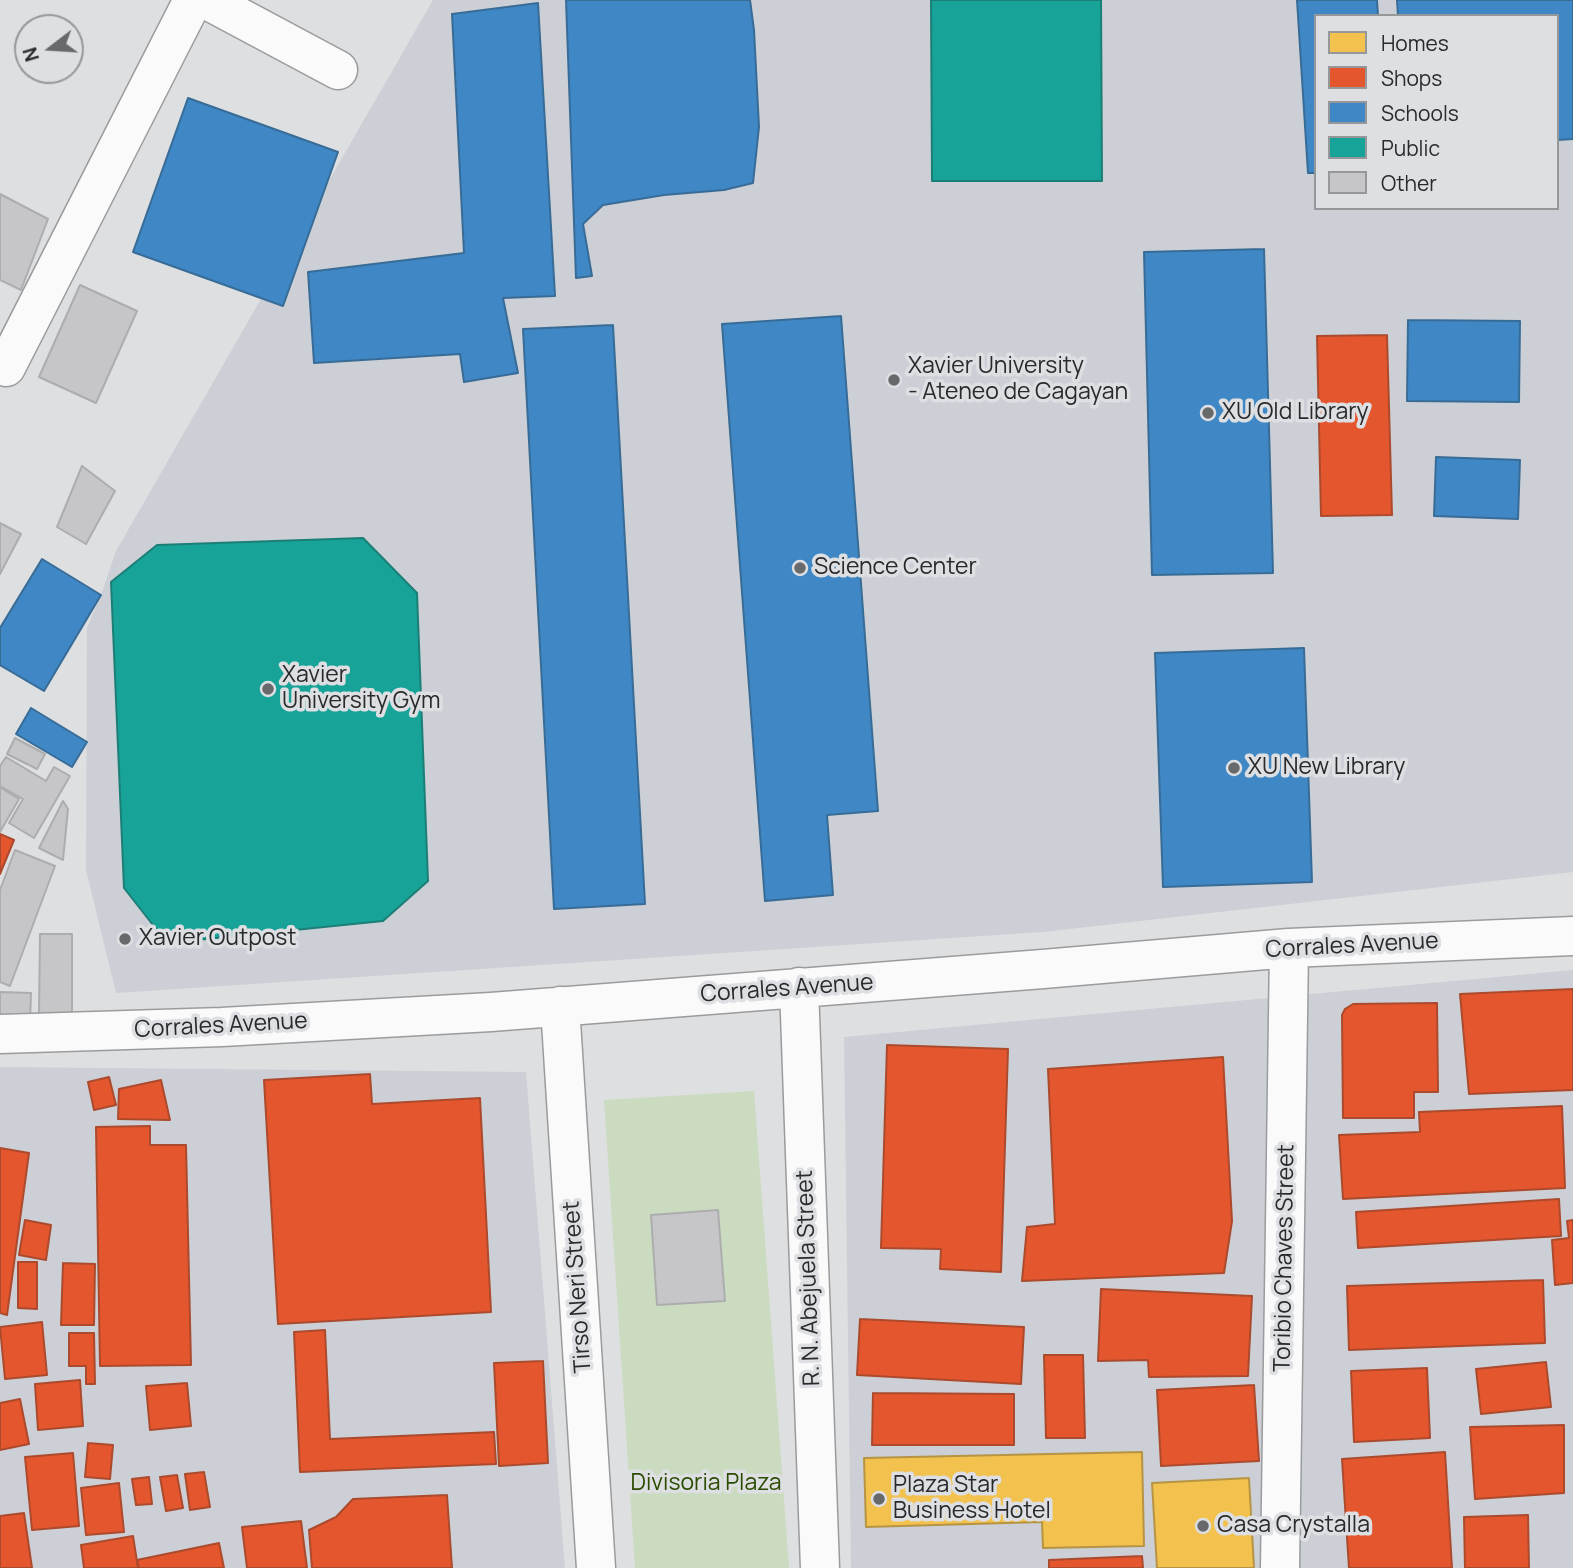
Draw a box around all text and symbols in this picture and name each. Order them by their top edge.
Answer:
north arrow [14,14,84,84]
legend [1314,14,1559,210]
text: Homes [1381,29,1449,57]
text: N [16,44,45,65]
text: Shops [1381,64,1442,92]
text: Schools [1381,99,1459,127]
text: Public [1381,134,1440,162]
text: Other [1381,169,1437,197]
place label: Xavier University - Ateneo de Cagayan [908,353,1128,407]
marker: Xavier University - Ateneo de Cagayan [886,372,902,388]
place label: XU Old Library [1222,399,1369,427]
marker: XU Old Library [1200,405,1216,421]
place label: Science Center [814,554,977,582]
marker: Science Center [792,560,808,576]
place label: Xavier University Gym [282,662,441,716]
marker: Xavier University Gym [260,681,276,697]
place label: XU New Library [1248,754,1405,782]
marker: XU New Library [1226,760,1242,776]
place label: Xavier Outpost [139,925,297,953]
street label: Corrales Avenue [1265,928,1439,964]
marker: Xavier Outpost [117,931,133,947]
street label: Corrales Avenue [700,969,874,1009]
street label: Corrales Avenue [134,1008,308,1044]
street label: Toribio Chaves Street [1269,1144,1301,1372]
street label: R. N. Abejuela Street [791,1170,827,1386]
street label: Tirso Neri Street [558,1200,598,1374]
park label: Divisoria Plaza [631,1470,781,1498]
place label: Plaza Star Business Hotel [893,1472,1051,1526]
marker: Plaza Star Business Hotel [871,1491,887,1507]
place label: Casa Crystalla [1217,1512,1370,1540]
marker: Casa Crystalla [1195,1518,1211,1534]

